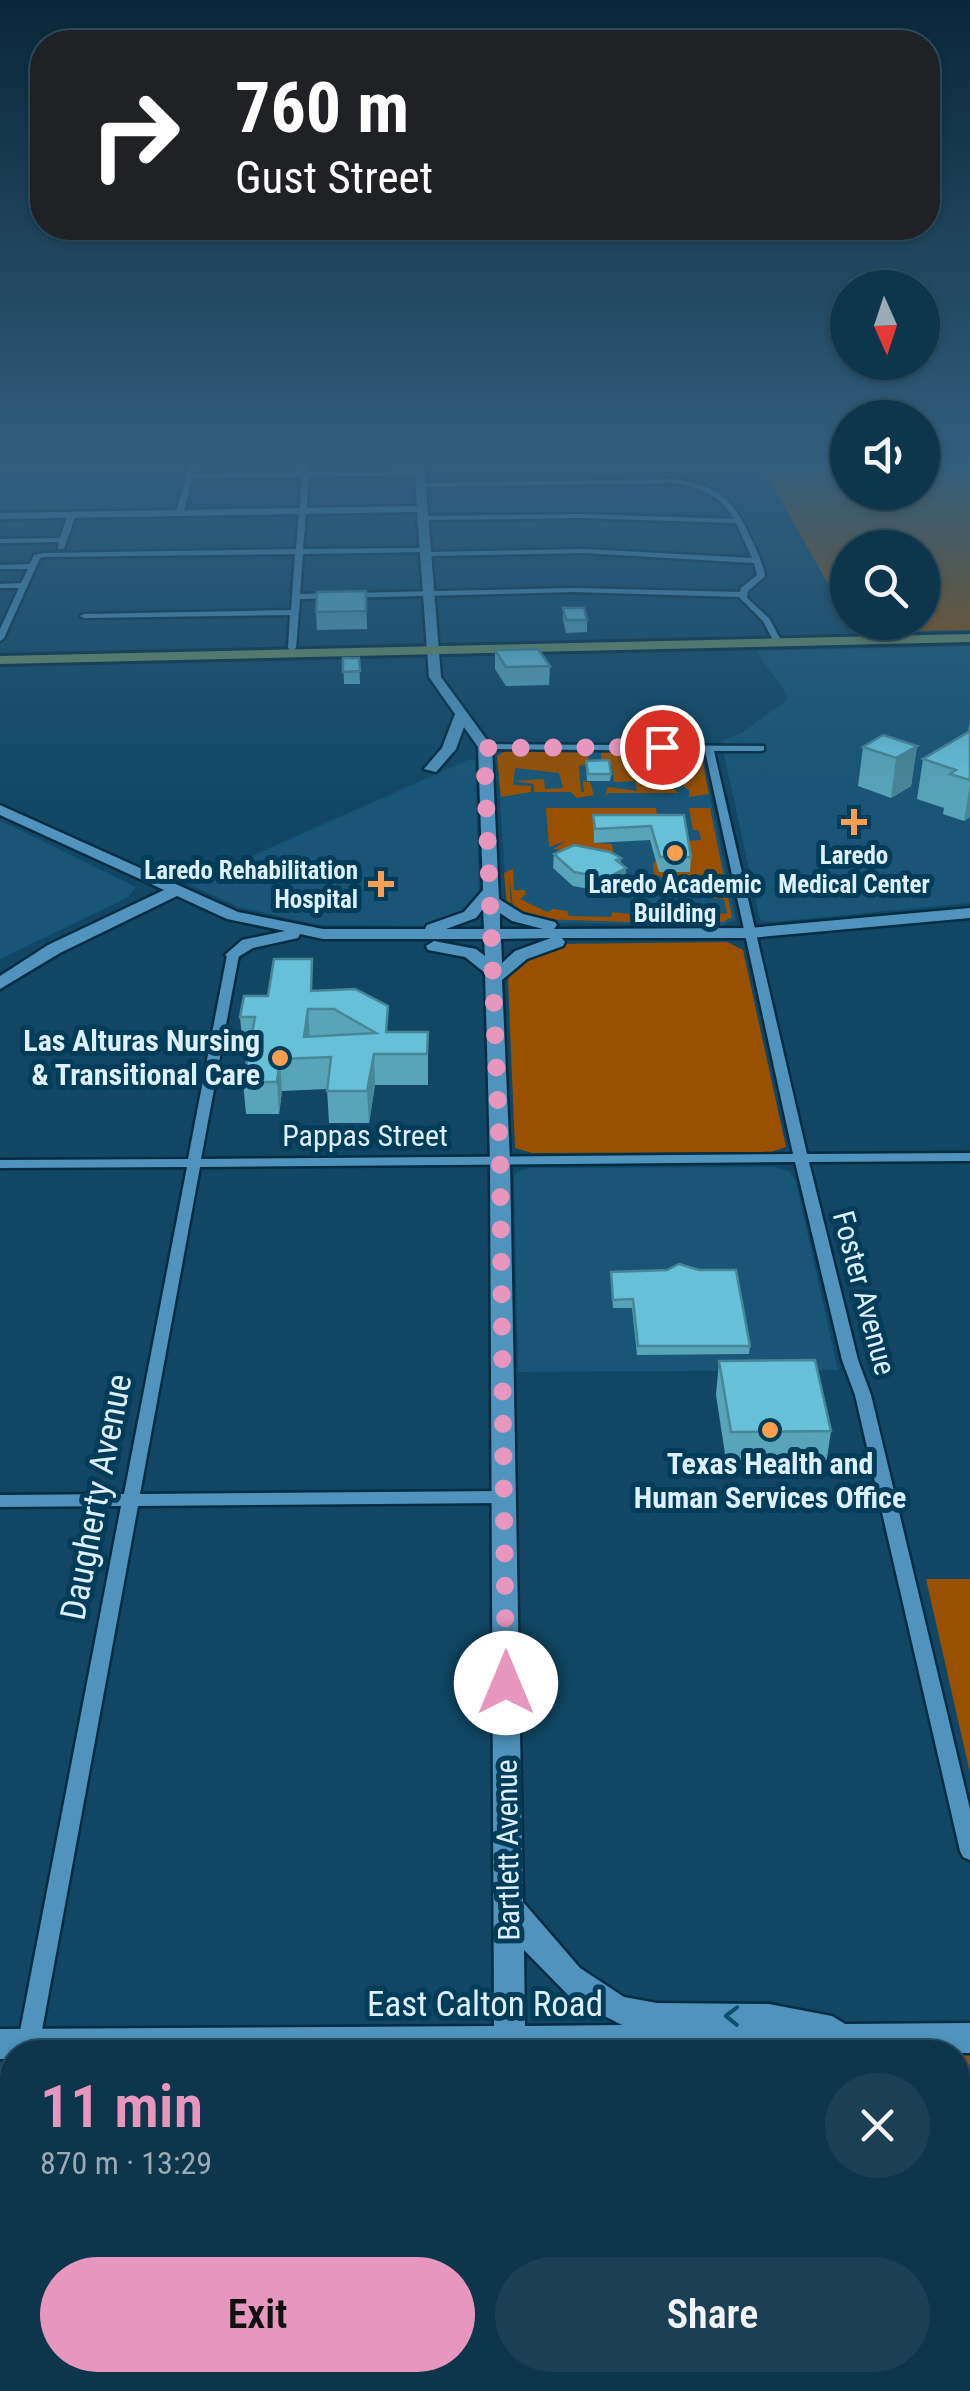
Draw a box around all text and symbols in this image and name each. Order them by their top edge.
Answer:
text: 760 m [235,67,409,149]
icon: right [70,70,200,200]
text: Gust Street [235,151,433,204]
north arrow [830,270,940,380]
map controls [830,270,940,640]
button: sound [830,400,940,510]
button: search [830,530,940,640]
pin [620,705,705,790]
icon: arrive [635,720,690,775]
marker: Laredo Medical Center [841,809,867,835]
place label: Laredo Medical Center [778,841,930,899]
marker: Laredo Academic Building [664,842,686,864]
place label: Laredo Rehabilitation Hospital [144,856,358,914]
place label: Laredo Academic Building [588,870,762,928]
marker: Laredo Rehabilitation Hospital [368,871,394,897]
place label: Las Alturas Nursing & Transitional Care [23,1023,260,1092]
marker: Las Alturas Nursing & Transitional Care [269,1047,291,1069]
street label: Pappas Street [282,1118,448,1153]
street label: Foster Avenue [826,1207,903,1379]
street label: Daugherty Avenue [53,1371,140,1623]
marker: Texas Health and Human Services Office [759,1419,781,1441]
place label: Texas Health and Human Services Office [634,1446,906,1515]
position arrow [454,1631,558,1735]
street label: Bartlett Avenue [488,1759,527,1941]
street label: East Calton Road [367,1984,603,2025]
one-way arrow [724,2006,740,2027]
text: 11 min [40,2071,203,2142]
button: close [825,2073,930,2178]
text: 870 m · 13:29 [40,2144,212,2182]
button: Exit [40,2257,475,2372]
button: Share [495,2257,930,2372]

